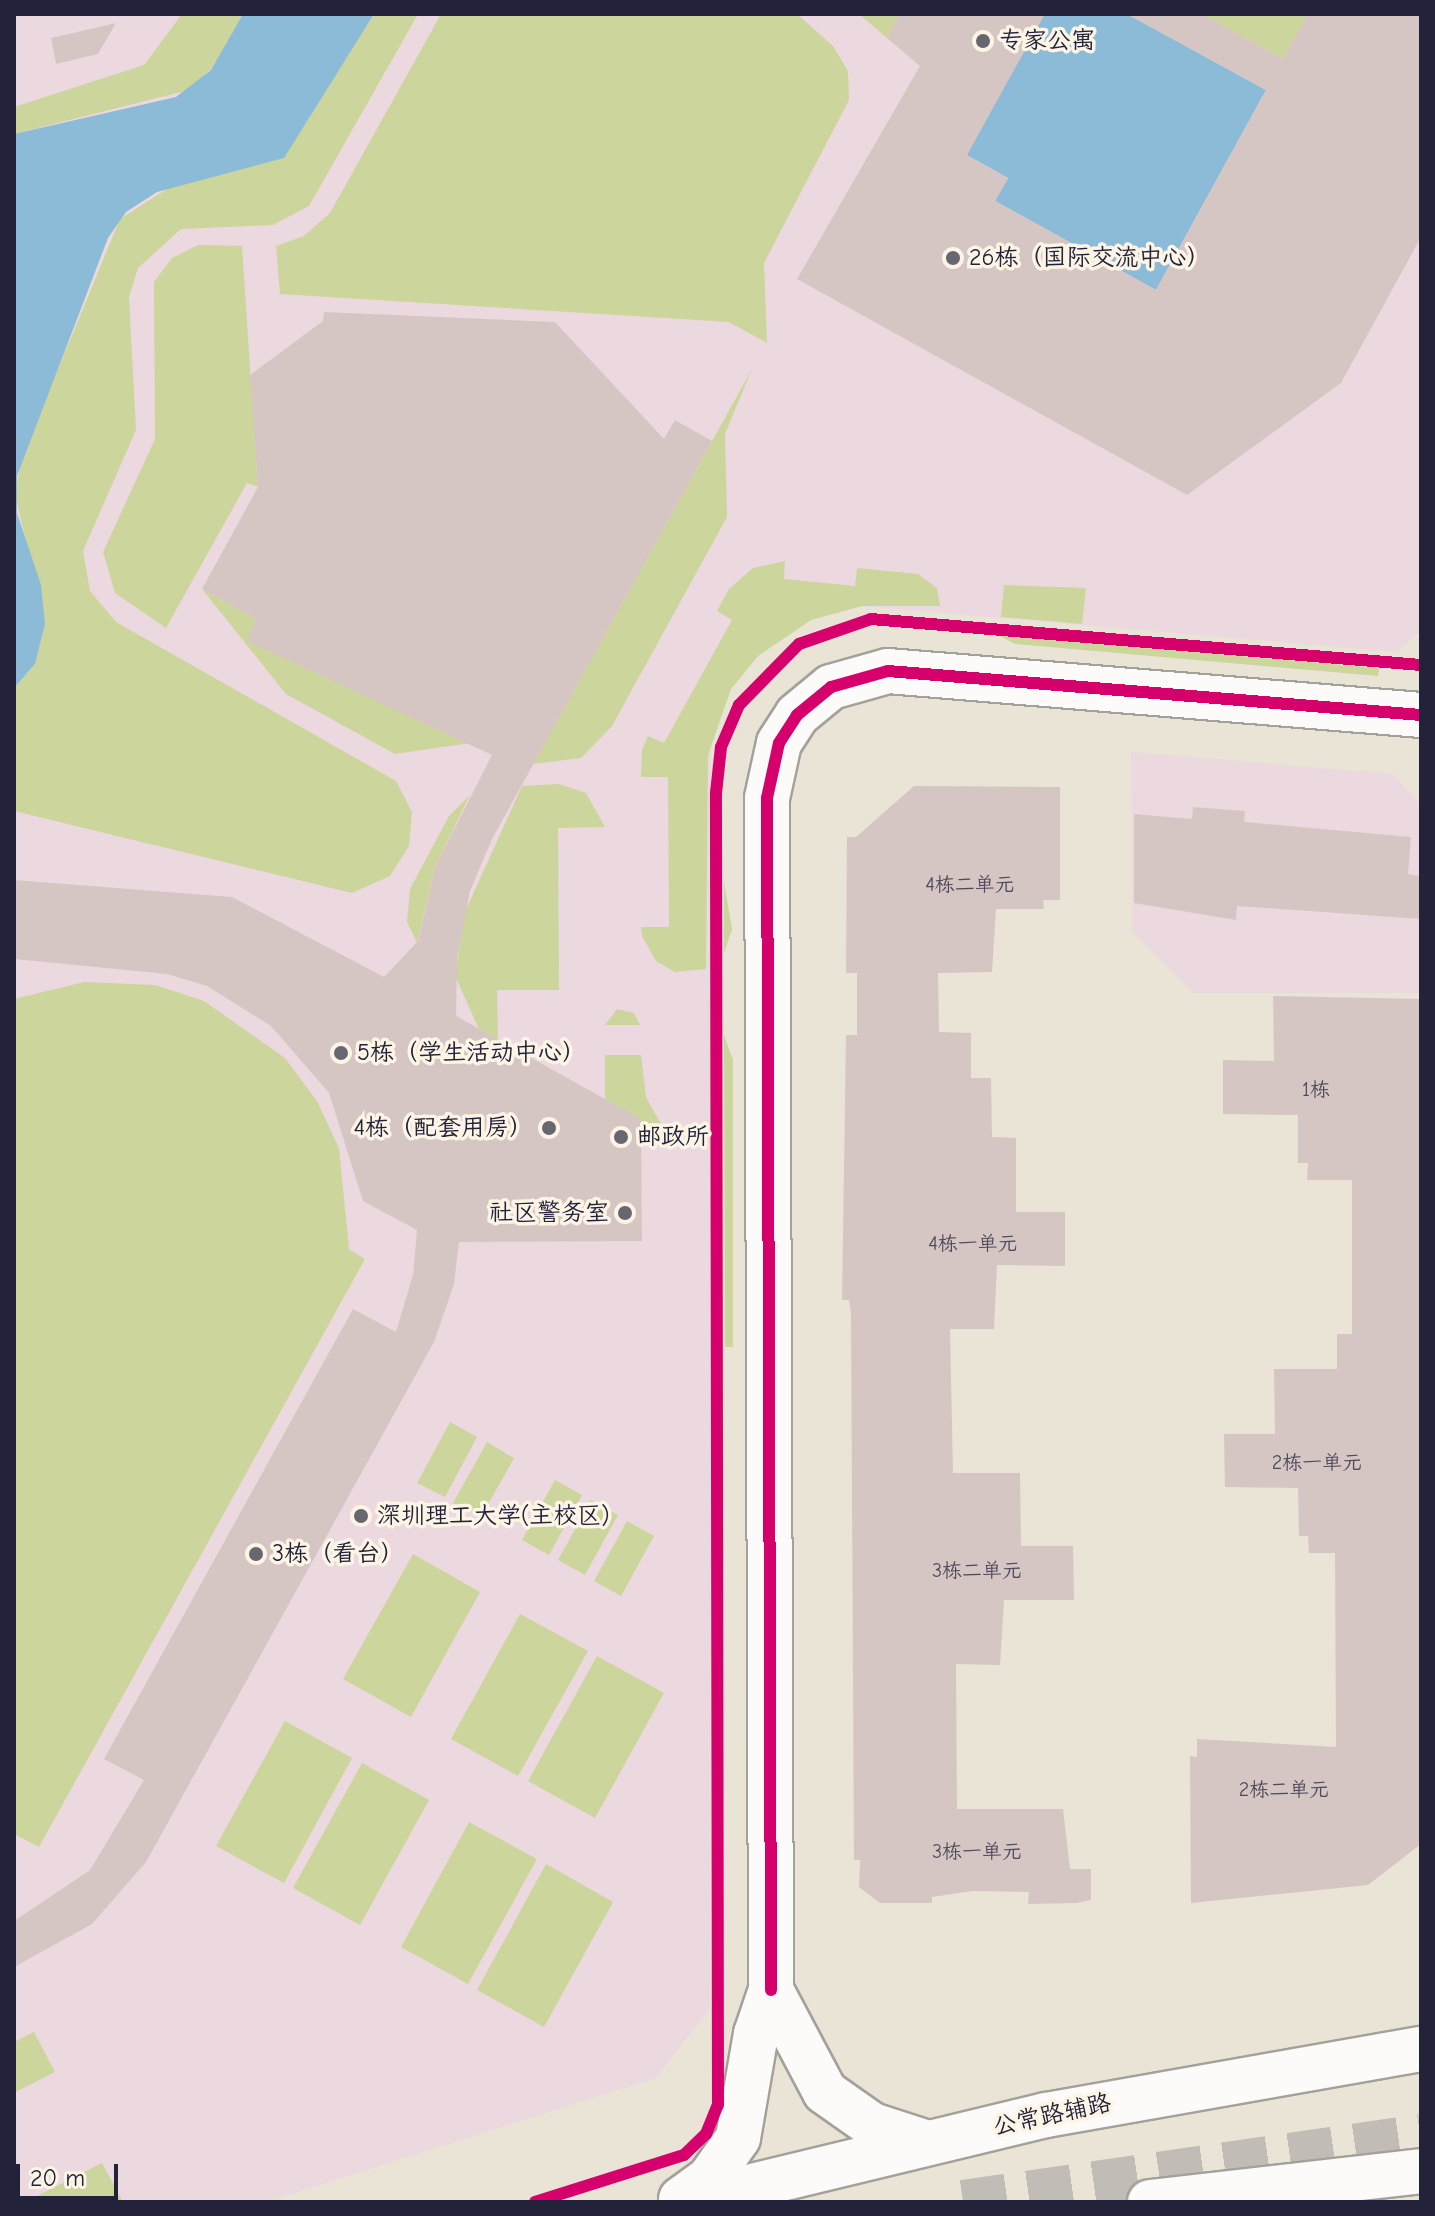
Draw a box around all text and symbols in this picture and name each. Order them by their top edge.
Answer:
place label: 专家公寓 [999,27,1095,55]
marker: 专家公寓 [974,32,992,50]
place label: 26栋（国际交流中心） [969,244,1211,272]
marker: 26栋（国际交流中心） [944,249,962,267]
house number: 4栋二单元 [925,872,1015,896]
place label: 5栋（学生活动中心） [357,1039,586,1067]
marker: 5栋（学生活动中心） [332,1044,350,1062]
house number: 1栋 [1302,1077,1330,1101]
place label: 4栋（配套用房） [353,1114,533,1142]
marker: 4栋（配套用房） [540,1119,558,1137]
place label: 邮政所 [637,1123,709,1151]
marker: 邮政所 [612,1128,630,1146]
place label: 社区警务室 [489,1199,609,1227]
marker: 社区警务室 [616,1204,634,1222]
house number: 4栋一单元 [928,1231,1018,1255]
house number: 2栋一单元 [1272,1450,1362,1474]
place label: 深圳理工大学(主校区) [377,1502,610,1530]
marker: 深圳理工大学(主校区) [352,1507,370,1525]
place label: 3栋（看台） [272,1540,404,1568]
marker: 3栋（看台） [247,1545,265,1563]
house number: 3栋二单元 [932,1558,1022,1582]
house number: 2栋二单元 [1239,1777,1329,1801]
house number: 3栋一单元 [932,1839,1022,1863]
street label: 公常路辅路 [990,2088,1114,2142]
scale bar [20,2148,122,2198]
text: 20 m [30,2164,85,2192]

